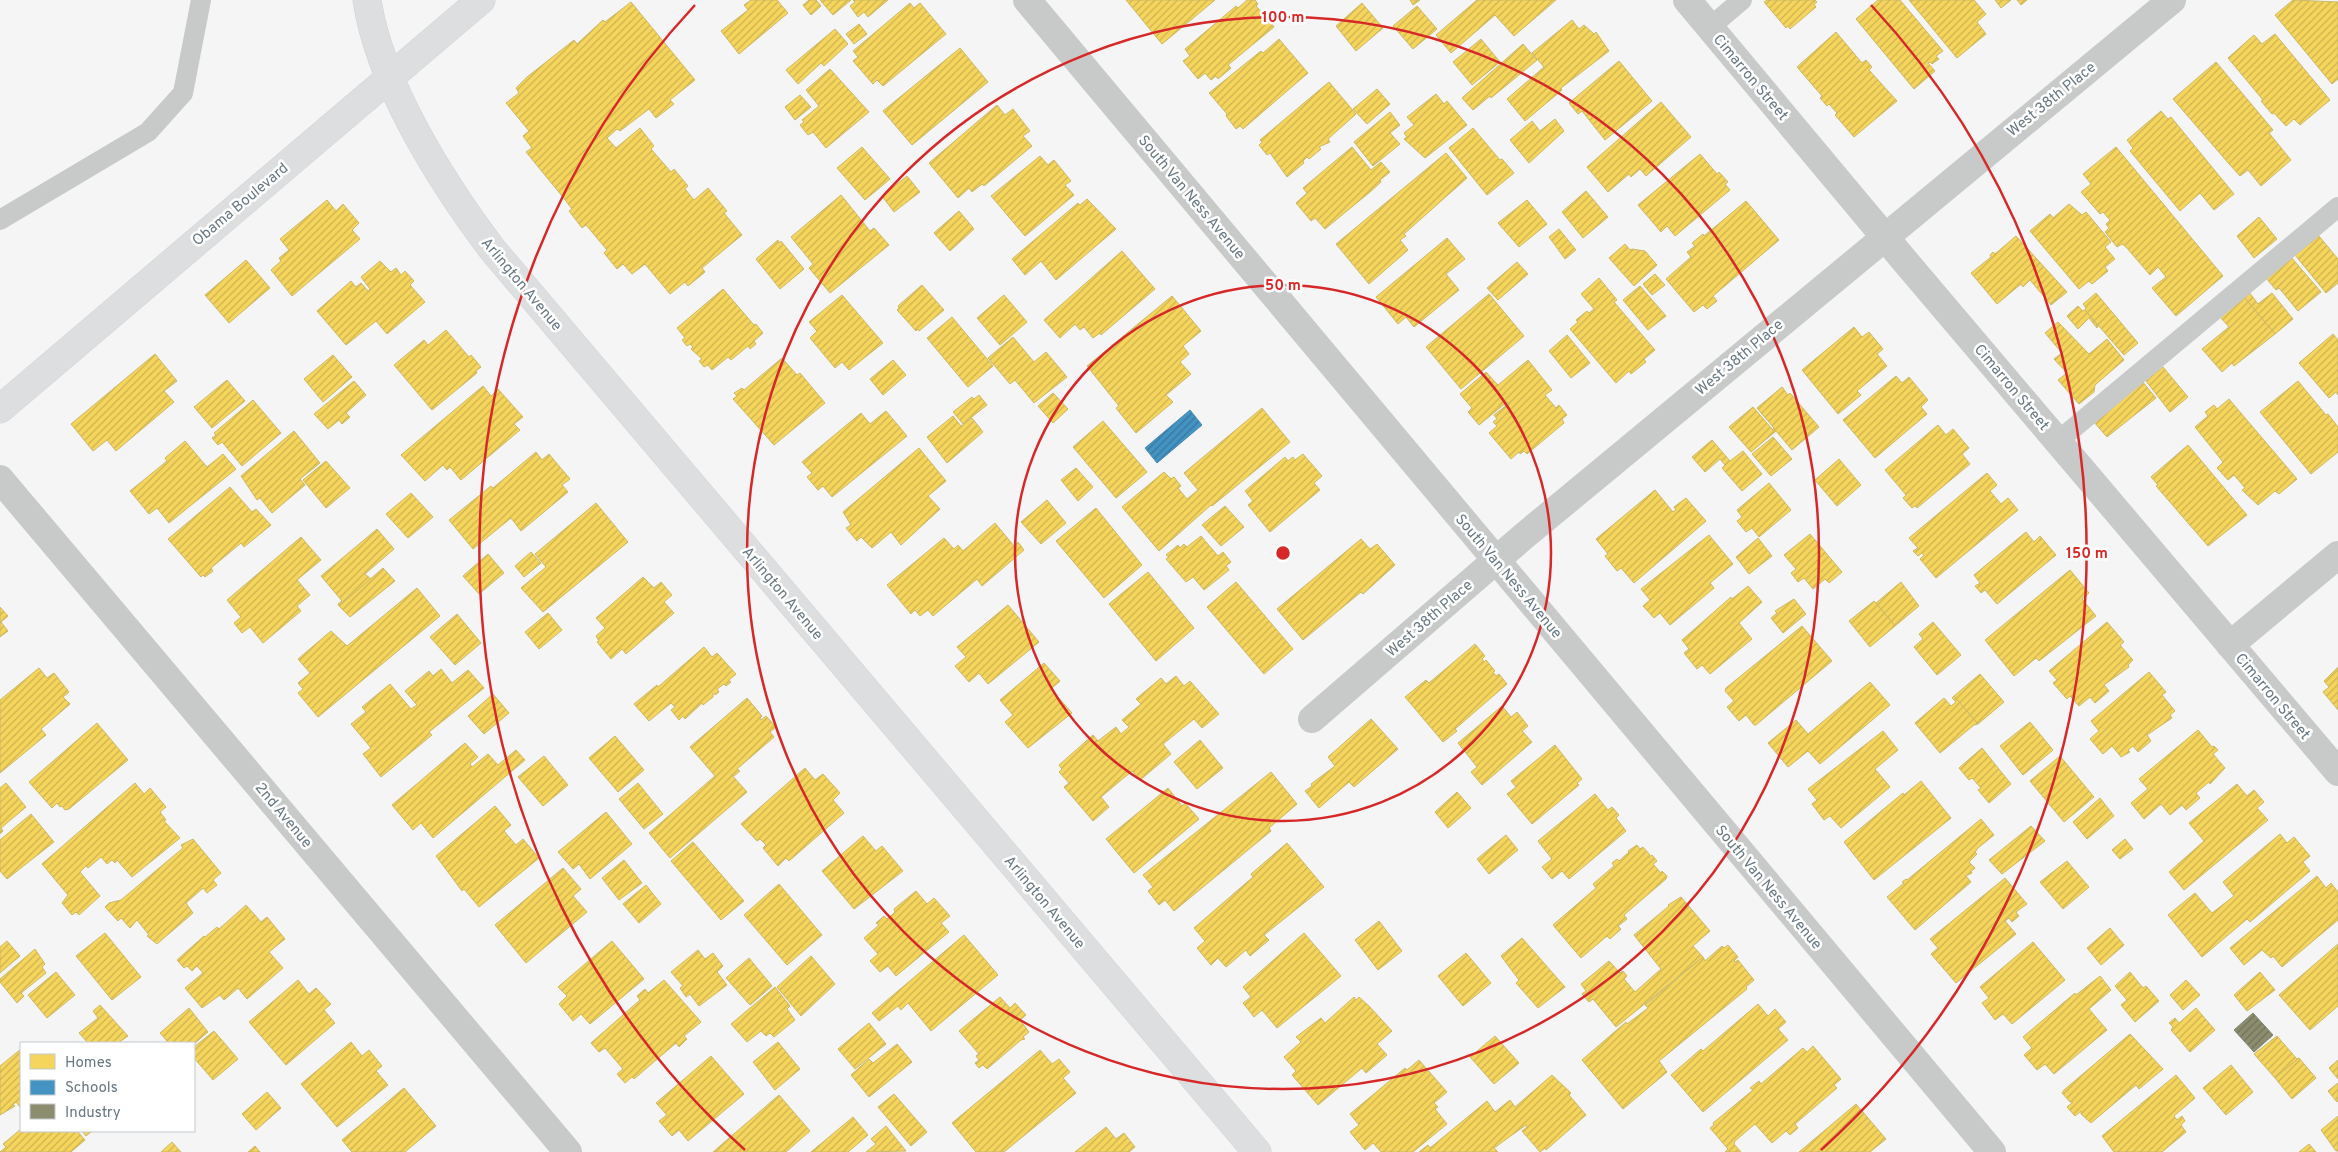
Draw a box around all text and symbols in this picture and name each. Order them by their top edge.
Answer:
text: 100 m [1262,9,1304,28]
street label: Cimarron Street [1708,31,1792,125]
street label: West 38th Place [2004,59,2100,142]
street label: South Van Ness Avenue [1133,132,1249,264]
street label: Obama Boulevard [189,159,293,251]
street label: Arlington Avenue [476,234,565,336]
text: 50 m [1265,277,1301,296]
street label: West 38th Place [1692,316,1788,400]
street label: Cimarron Street [1969,341,2053,435]
street label: South Van Ness Avenue [1450,511,1566,643]
street label: Arlington Avenue [737,543,826,645]
centre of rings [1274,544,1292,562]
text: 150 m [2066,545,2108,564]
street label: West 38th Place [1383,576,1477,662]
street label: Cimarron Street [2230,650,2314,744]
street label: 2nd Avenue [250,779,316,852]
street label: South Van Ness Avenue [1710,822,1826,954]
street label: Arlington Avenue [999,852,1088,954]
legend [20,1042,195,1132]
text: Homes [65,1054,112,1073]
text: Schools [65,1079,118,1098]
text: Industry [65,1104,121,1123]

